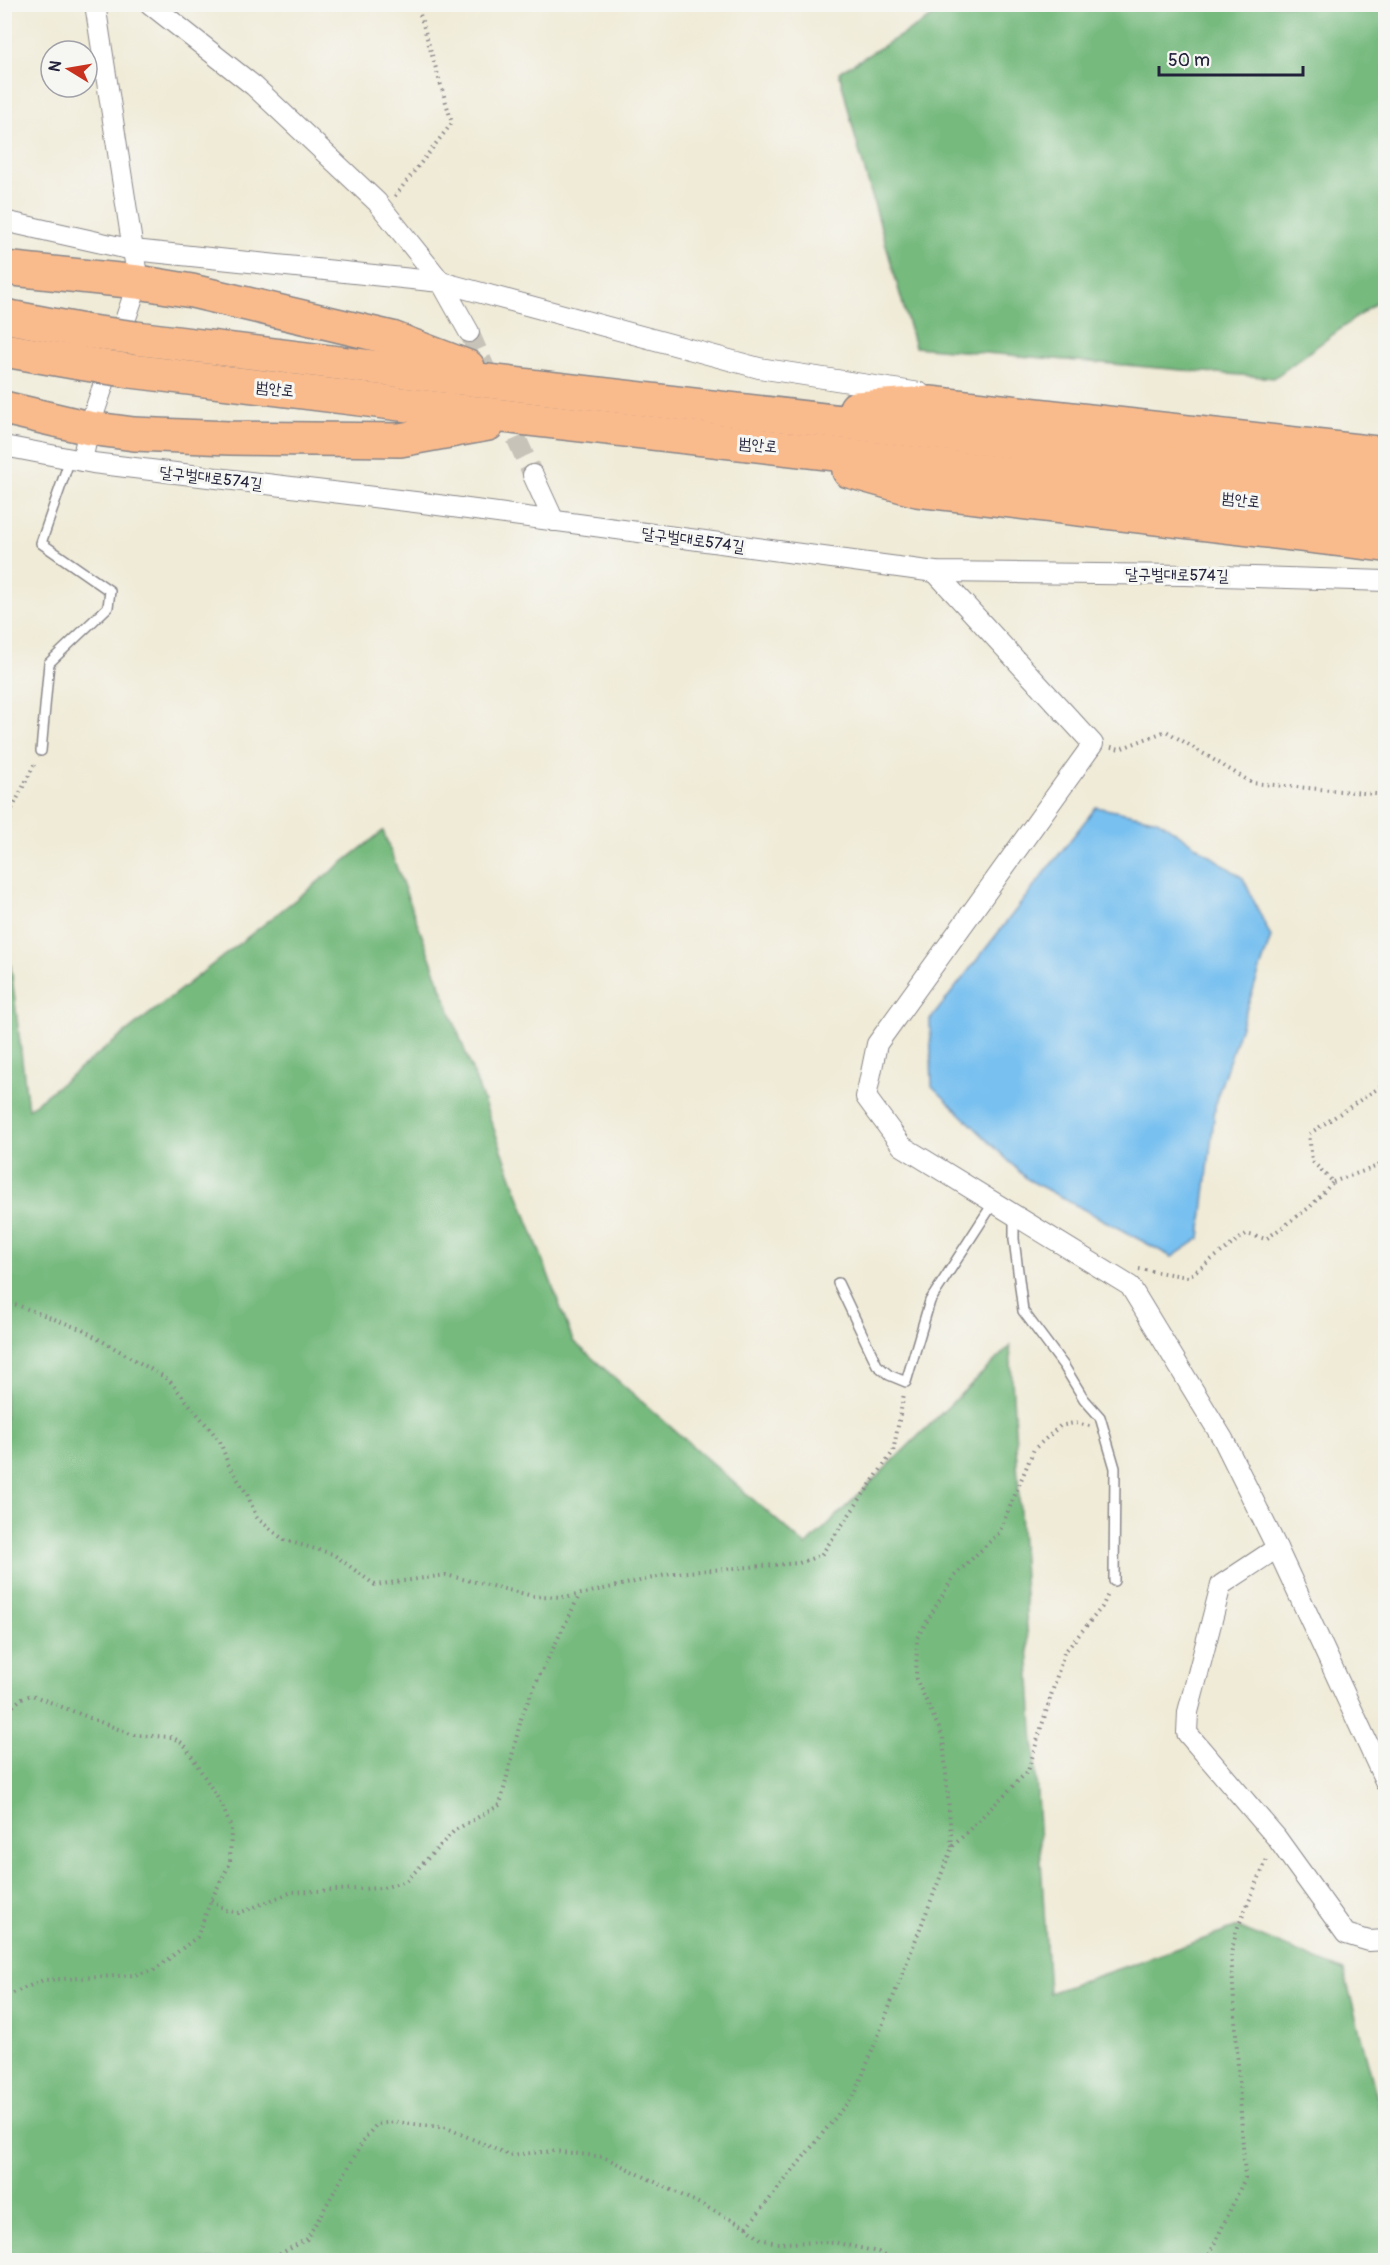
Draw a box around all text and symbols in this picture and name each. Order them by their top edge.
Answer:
north arrow [39,39,99,99]
scale bar [1159,39,1303,77]
text: 50 m [1168,49,1210,72]
text: N [44,59,66,74]
street label: 범안로 [255,377,295,401]
street label: 범안로 [738,433,778,457]
street label: 달구벌대로574길 [158,462,264,494]
street label: 범안로 [1221,488,1261,512]
street label: 달구벌대로574길 [640,523,746,557]
street label: 달구벌대로574길 [1125,564,1229,586]

